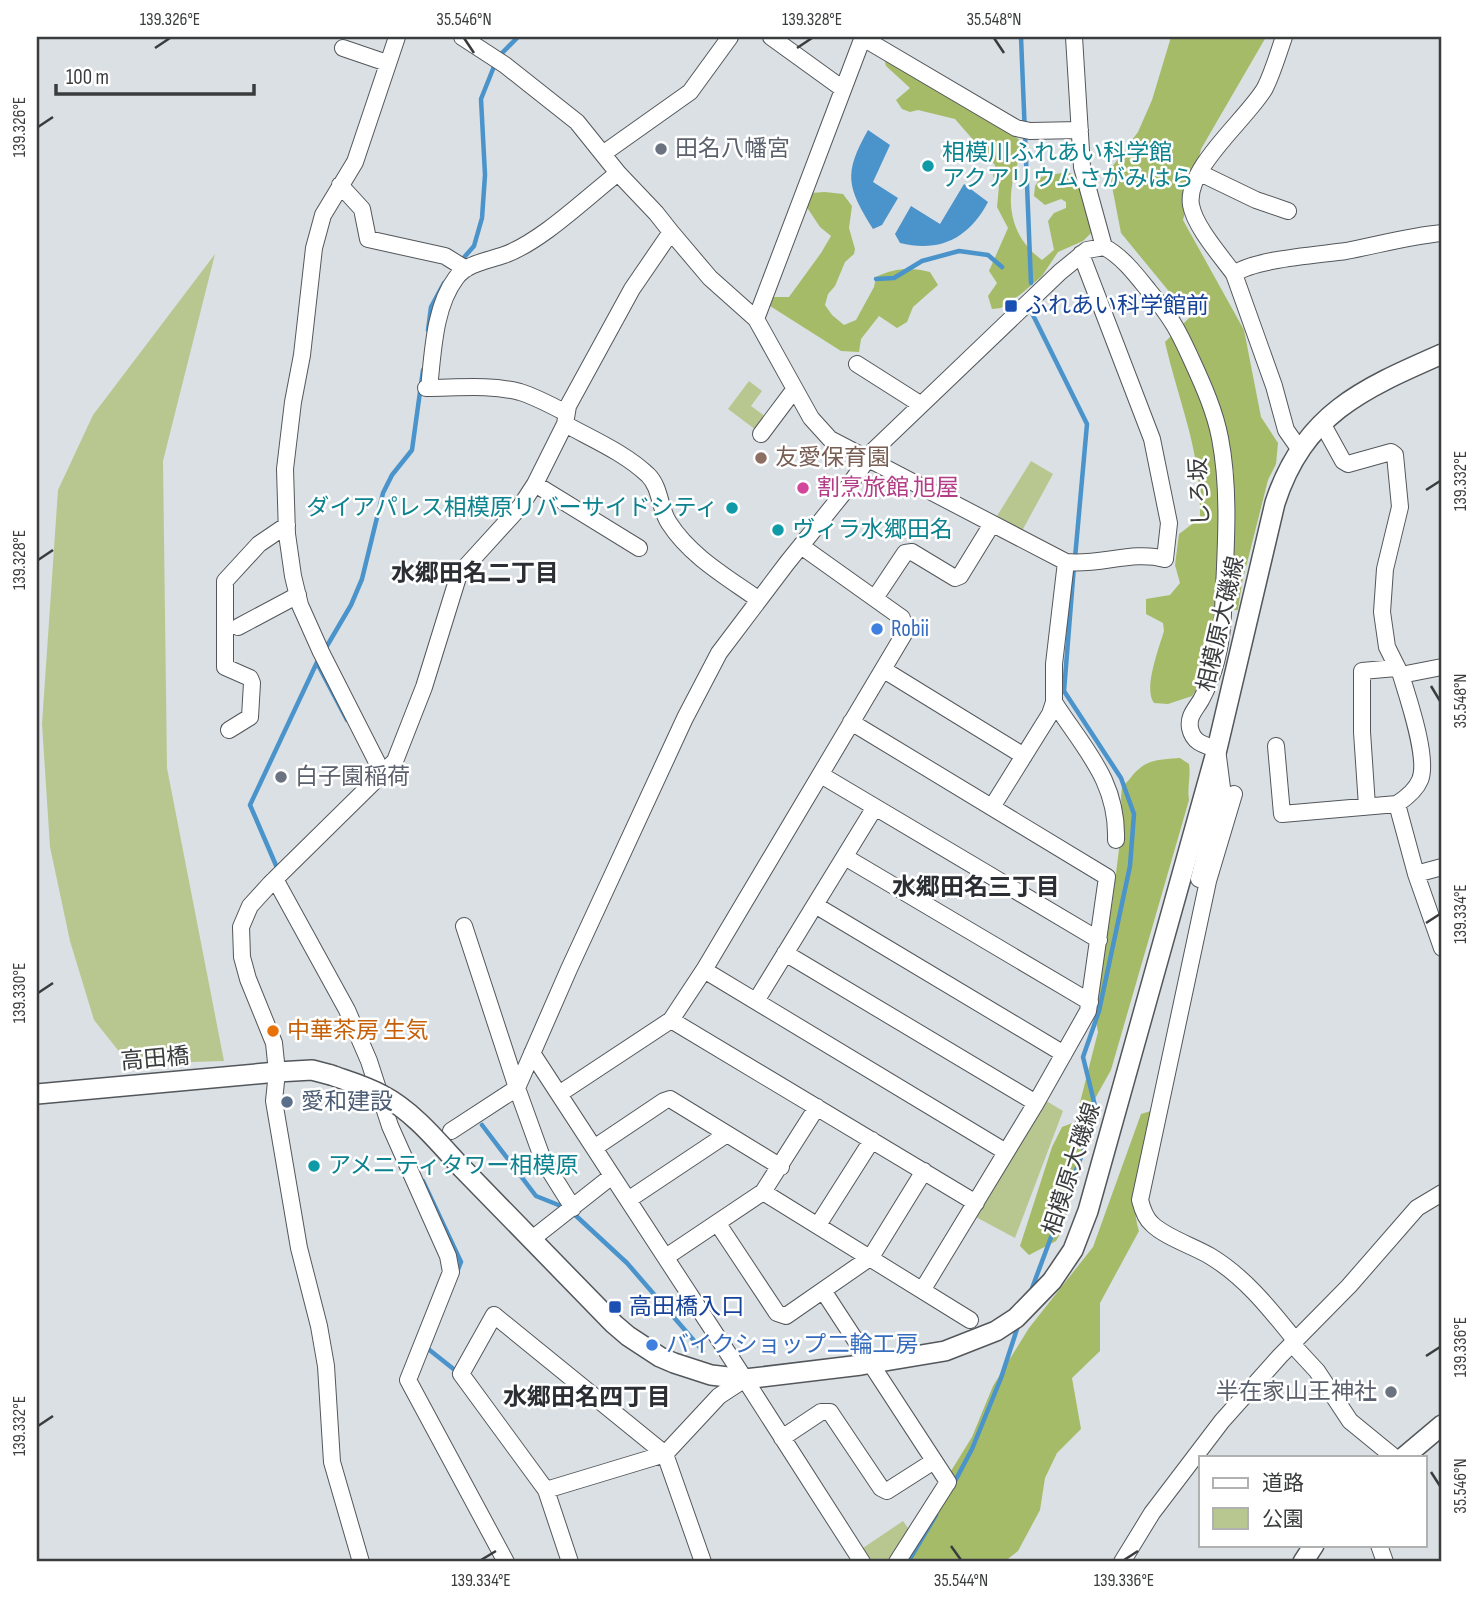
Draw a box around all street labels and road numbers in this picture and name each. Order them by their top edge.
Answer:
street label: しろ坂 [1184,457,1216,527]
street label: 相模原大磯線 [1192,554,1250,694]
street label: 高田橋 [119,1042,191,1076]
street label: 相模原大磯線 [1037,1099,1107,1239]

